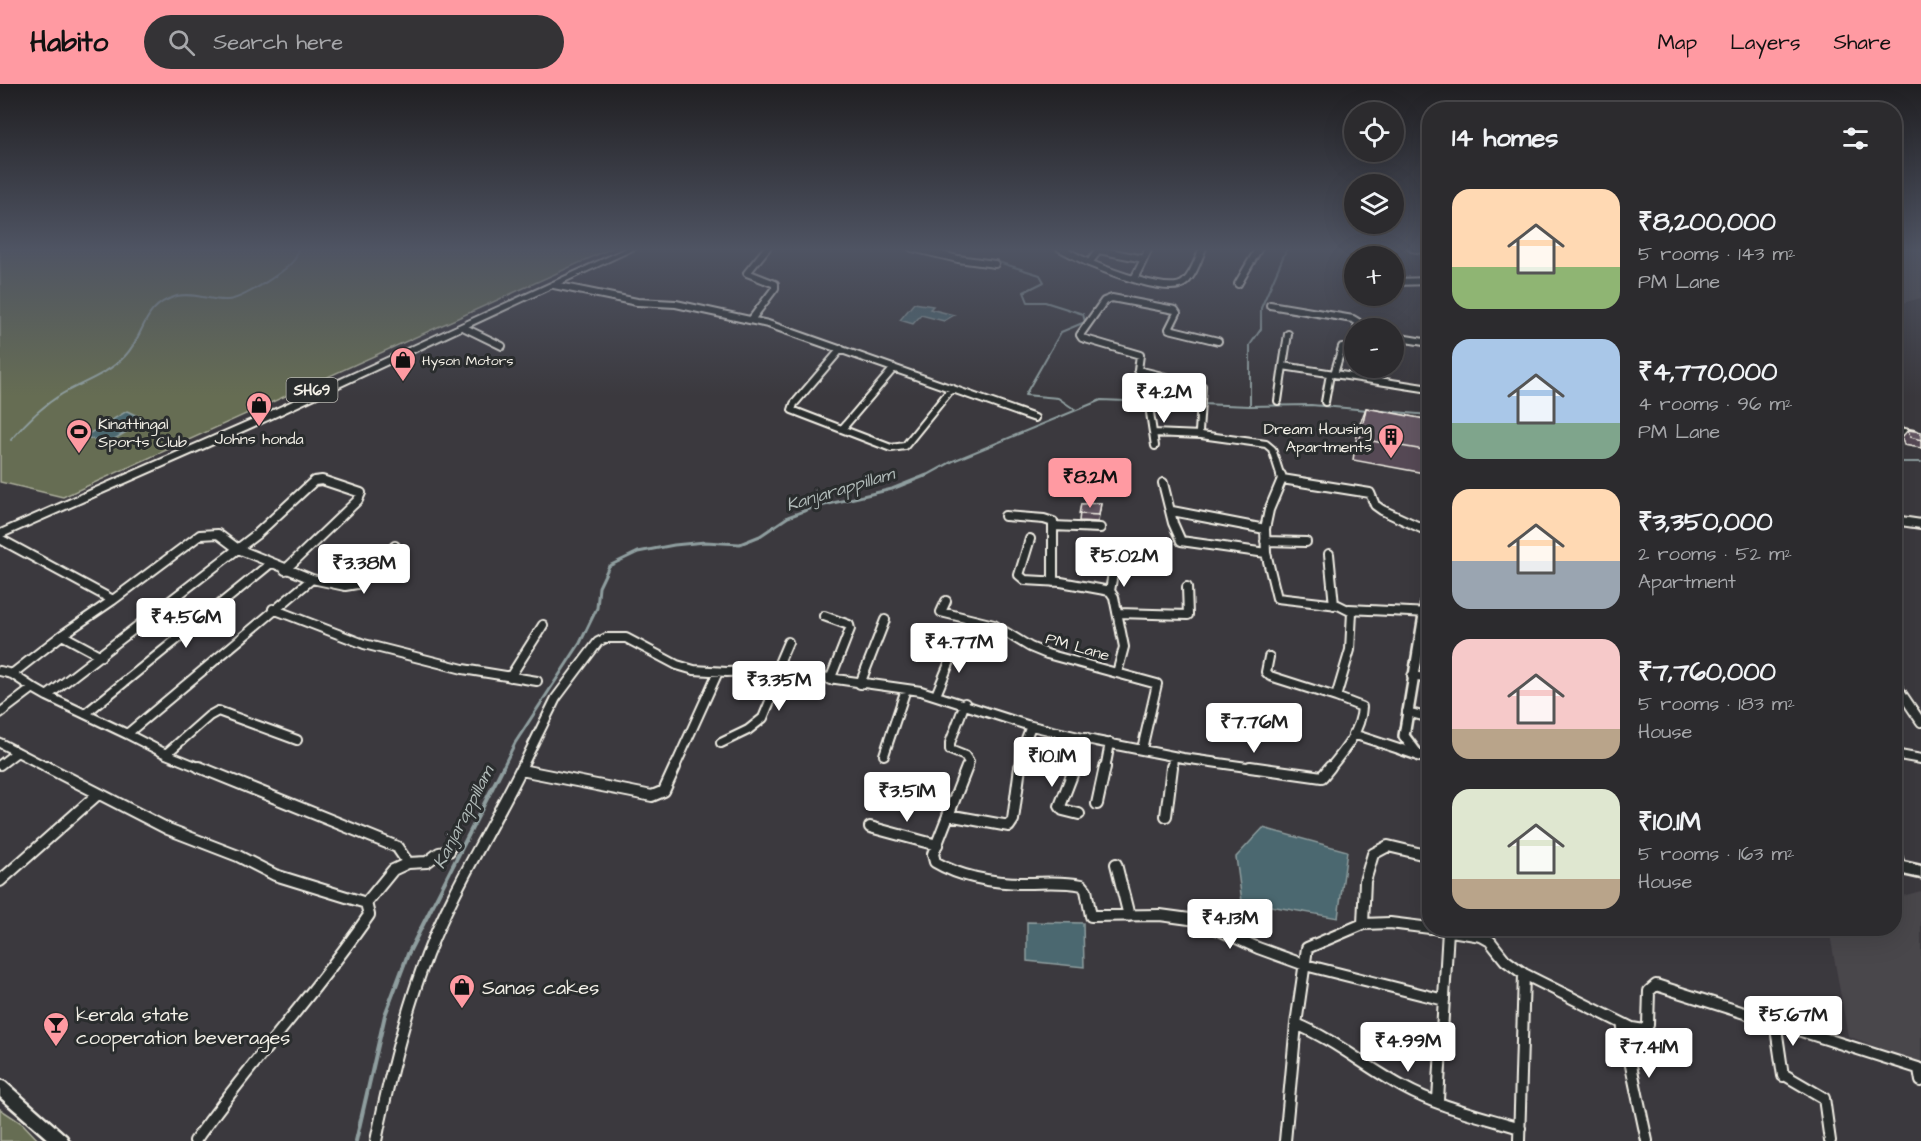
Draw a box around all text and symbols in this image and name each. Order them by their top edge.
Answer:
search box [144,15,564,69]
text: Habito [30,23,108,62]
icon: search [165,26,198,59]
text: Search here [213,27,343,58]
text: Map [1657,28,1697,57]
text: Layers [1730,28,1800,57]
text: Share [1833,28,1891,57]
map controls [1344,102,1404,378]
button: locate [1344,102,1404,162]
text: 14 homes [1452,120,1558,156]
icon: filters [1839,122,1872,155]
button: layers [1344,174,1404,234]
text: ₹8,200,000 [1638,204,1776,240]
icon: home [1500,213,1572,285]
text: 5 rooms · 143 m² [1638,240,1796,268]
button: + [1344,246,1404,306]
text: PM Lane [1638,268,1720,296]
button: − [1344,318,1404,378]
shop icon: Hyson Motors [388,345,418,383]
place label: Hyson Motors [422,351,513,371]
text: ₹4,770,000 [1638,354,1777,390]
icon: home [1500,363,1572,435]
pin: ₹4.2M [1122,373,1206,424]
road number: SH69 [286,378,338,402]
text: ₹4.2M [1136,378,1192,406]
shop icon: Johns honda [244,390,274,428]
text: 4 rooms · 96 m² [1638,390,1793,418]
place label: Kinattingal Sports Club [98,413,187,453]
sports icon: Kinattingal Sports Club [64,417,94,455]
place label: Dream Housing Apartments [1264,418,1372,458]
text: PM Lane [1638,418,1720,446]
building icon: Dream Housing Apartments [1376,422,1406,460]
place label: Johns honda [214,428,304,450]
pin: ₹8.2M [1048,458,1132,509]
water label: Kanjarappillam [783,461,899,518]
text: ₹8.2M [1062,463,1118,491]
text: ₹3,350,000 [1638,504,1773,540]
icon: home [1500,513,1572,585]
pin: ₹5.02M [1075,537,1173,588]
text: 2 rooms · 52 m² [1638,540,1792,568]
text: ₹5.02M [1089,542,1159,570]
pin: ₹3.38M [315,544,413,595]
text: ₹3.38M [332,549,396,577]
text: Apartment [1638,568,1736,596]
pin: ₹4.56M [137,598,235,649]
text: ₹4.56M [150,603,222,631]
pin: ₹4.77M [910,623,1008,674]
street label: PM Lane [1043,627,1113,667]
text: ₹4.77M [924,628,994,656]
text: ₹7,760,000 [1638,654,1776,690]
pin: ₹3.35M [730,661,828,712]
icon: home [1500,663,1572,735]
text: ₹3.35M [746,666,812,694]
text: 5 rooms · 183 m² [1638,690,1795,718]
pin: ₹7.76M [1205,703,1303,754]
text: ₹7.76M [1220,708,1288,736]
text: House [1638,718,1692,746]
pin: ₹10.1M [1003,737,1101,788]
text: ₹10.1M [1028,742,1076,770]
water label: Kanjarappillam [427,760,501,873]
pin: ₹3.51M [858,772,956,823]
text: ₹3.51M [878,777,936,805]
text: ₹10.1M [1638,804,1701,840]
icon: home [1500,813,1572,885]
text: 5 rooms · 163 m² [1638,840,1794,868]
text: House [1638,868,1692,896]
pin: ₹4.13M [1181,899,1279,950]
text: ₹4.13M [1201,904,1259,932]
shop icon: Sanas cakes [447,972,477,1010]
place label: Sanas cakes [482,974,599,1002]
pin: ₹5.67M [1744,996,1842,1047]
place label: kerala state cooperation beverages [76,1001,290,1053]
text: ₹5.67M [1758,1001,1828,1029]
bar icon: kerala state cooperation beverages [41,1010,71,1048]
pin: ₹4.99M [1359,1022,1457,1073]
text: ₹4.99M [1374,1027,1442,1055]
pin: ₹7.41M [1600,1028,1698,1079]
text: ₹7.41M [1619,1033,1679,1061]

